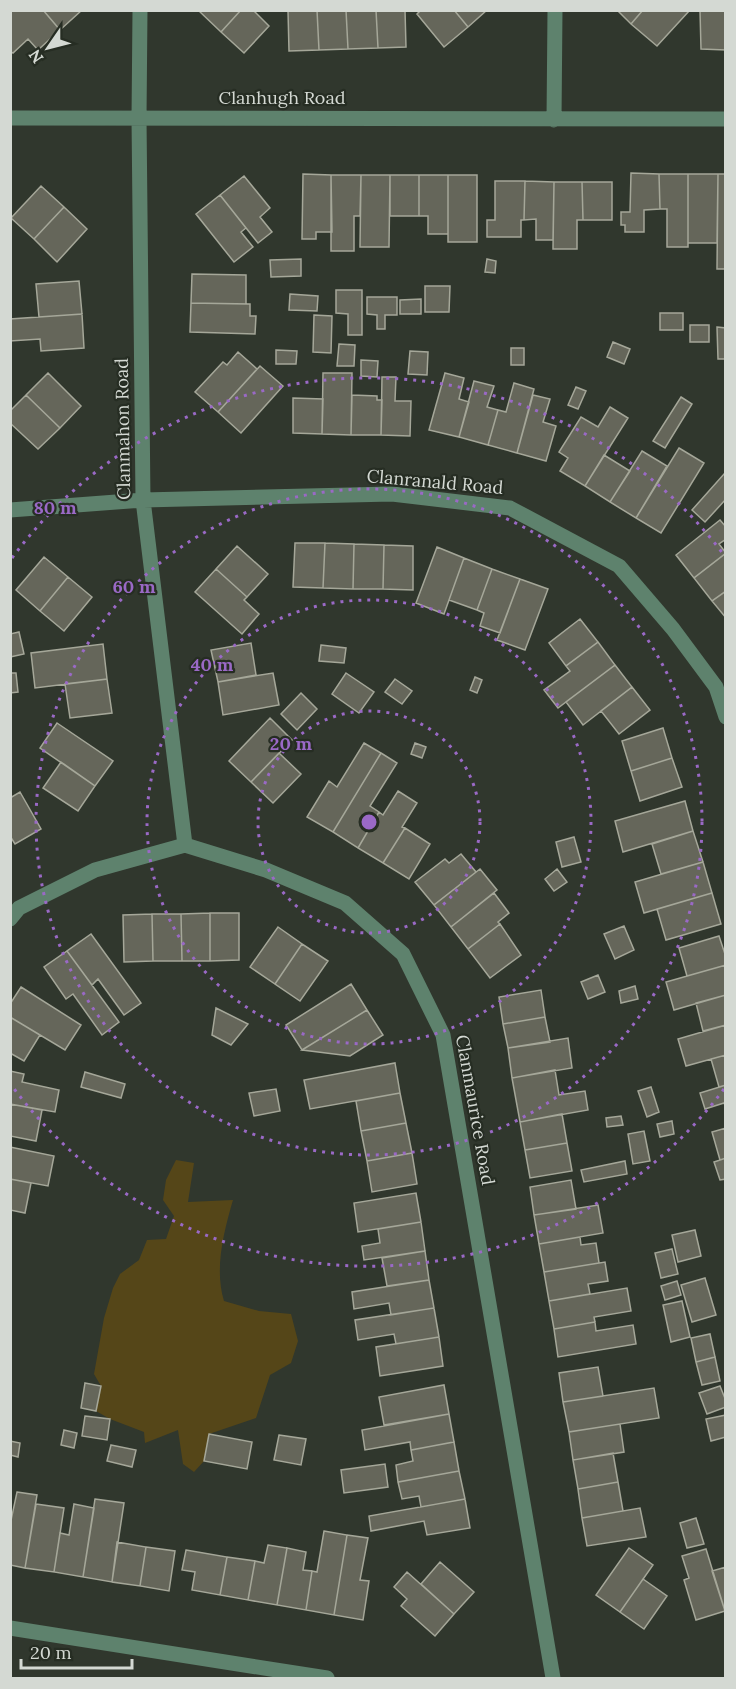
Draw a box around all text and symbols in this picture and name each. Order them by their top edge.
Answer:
north arrow [18,18,78,78]
text: N [24,46,47,67]
street label: Clanhugh Road [219,86,346,109]
street label: Clanmahon Road [110,358,135,500]
street label: Clanranald Road [366,464,505,499]
text: 80 m [33,496,77,519]
text: 60 m [112,575,156,598]
text: 40 m [191,653,234,676]
text: 20 m [270,732,313,755]
centre of rings [359,812,379,832]
street label: Clanmaurice Road [451,1033,500,1187]
scale bar [21,1632,132,1670]
text: 20 m [30,1641,72,1664]

